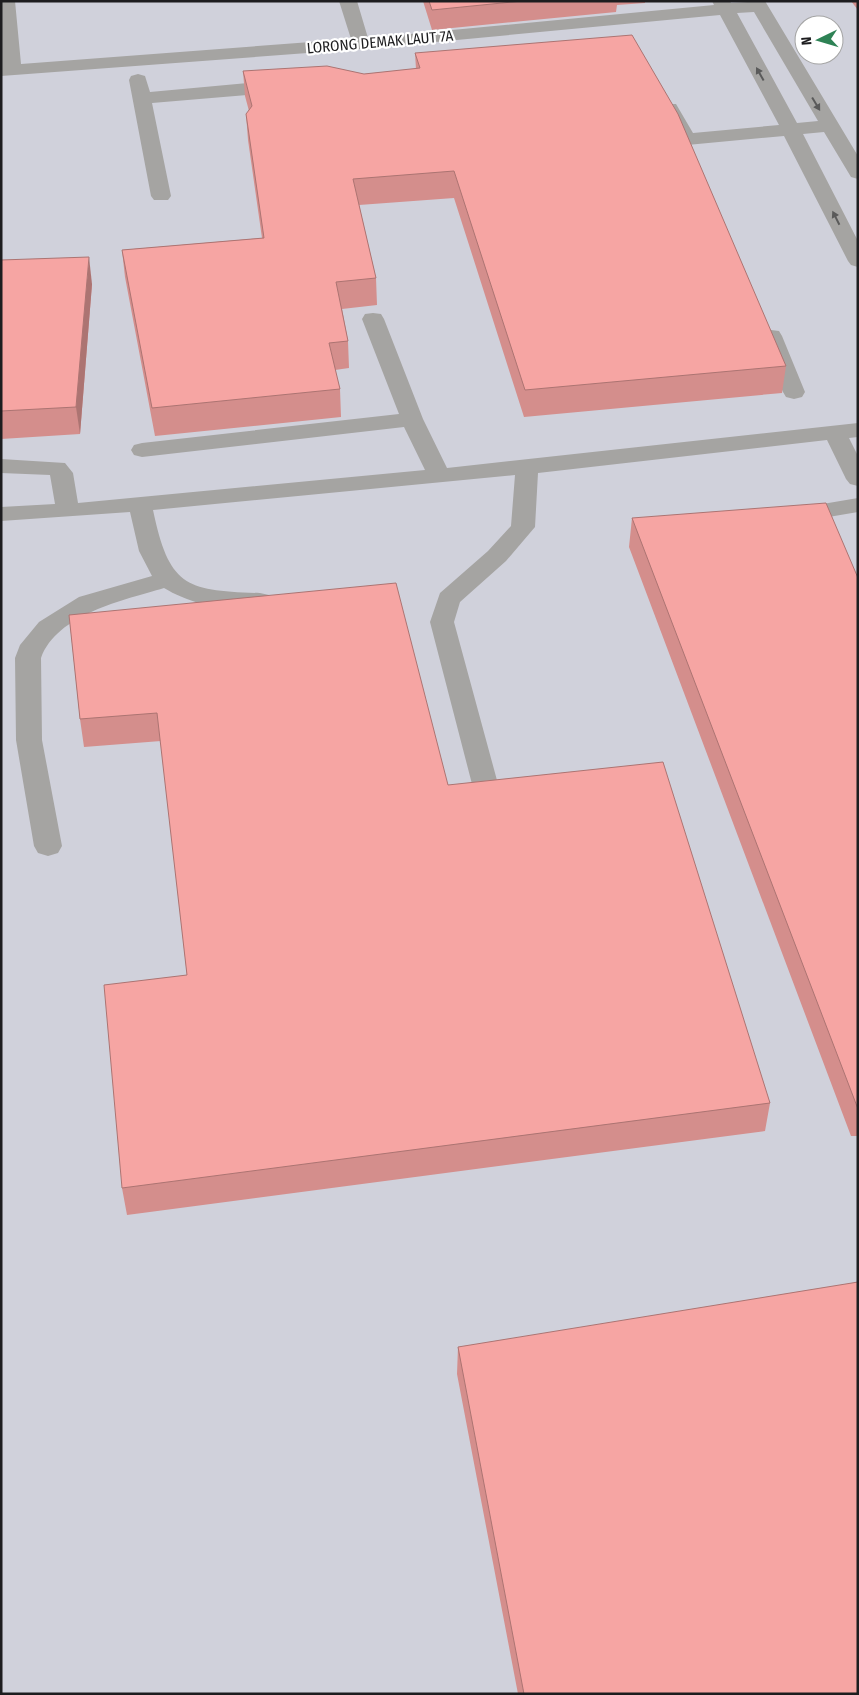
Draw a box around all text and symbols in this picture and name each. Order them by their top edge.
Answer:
north arrow [794,15,844,65]
street label: LORONG DEMAK LAUT 7A [306,27,454,57]
text: N [798,36,815,46]
one-way arrow [756,66,764,81]
one-way arrow [812,97,821,110]
one-way arrow [832,210,840,225]

